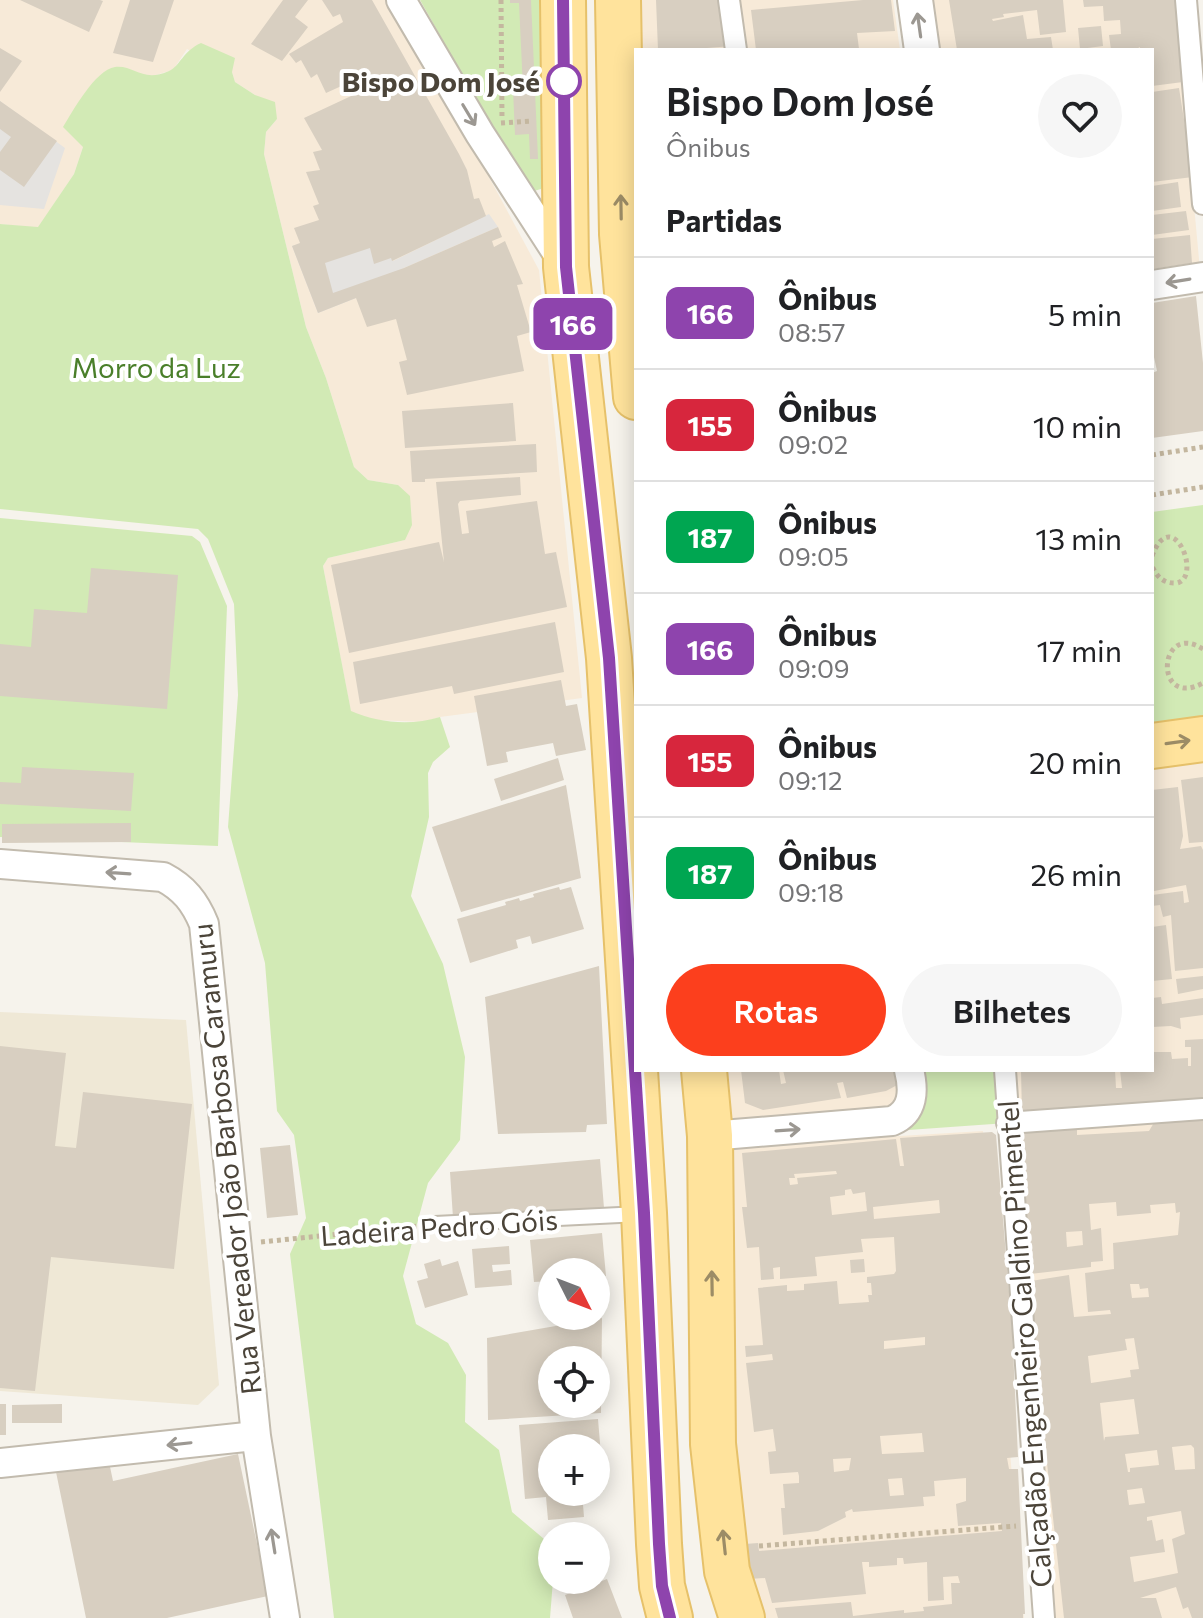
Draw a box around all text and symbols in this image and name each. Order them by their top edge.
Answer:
one-way arrow [911,13,926,38]
place label: Bispo Dom José [342,64,540,98]
marker: Bispo Dom José [547,64,581,98]
button: heart [1038,74,1122,158]
text: Bispo Dom José [666,77,934,124]
one-way arrow [462,103,478,126]
text: Ônibus [666,131,751,162]
one-way arrow [614,194,629,221]
text: Partidas [666,201,782,238]
one-way arrow [1165,274,1191,289]
text: Ônibus [778,279,877,316]
text: 5 min [1048,295,1122,332]
text: 166 [686,296,734,330]
line badge: 166 [527,298,619,350]
text: 166 [549,307,597,341]
text: 08:57 [778,316,846,347]
park label: Morro da Luz [71,350,241,384]
text: Ônibus [778,391,877,428]
text: 10 min [1033,407,1122,444]
text: 155 [687,408,733,442]
text: 09:02 [778,428,848,459]
text: Ônibus [778,503,877,540]
text: 13 min [1035,519,1122,556]
text: 187 [687,520,733,554]
text: 09:05 [778,540,849,571]
text: Ônibus [778,615,877,652]
text: 17 min [1037,631,1122,668]
text: 166 [686,632,734,666]
text: 09:09 [778,652,850,683]
text: Ônibus [778,727,877,764]
one-way arrow [1164,734,1190,749]
text: 20 min [1029,743,1122,780]
text: 155 [687,744,733,778]
text: 09:12 [778,764,842,795]
text: Ônibus [778,839,877,876]
text: 26 min [1030,855,1122,892]
text: 187 [687,856,733,890]
one-way arrow [105,865,132,880]
text: 09:18 [778,876,844,907]
street label: Rua Vereador João Barbosa Caramuru [184,922,268,1396]
button: Rotas [666,964,886,1056]
button: Bilhetes [902,964,1122,1056]
street label: Calçadão Engenheiro Galdino Pimentel [990,1099,1058,1589]
one-way arrow [774,1122,801,1137]
street label: Ladeira Pedro Góis [319,1202,559,1252]
north arrow [538,1258,610,1330]
map controls [538,1258,610,1594]
one-way arrow [704,1270,720,1297]
button: locate [538,1346,610,1418]
button: + [538,1434,610,1506]
one-way arrow [166,1437,193,1452]
button: − [538,1522,610,1594]
one-way arrow [265,1529,280,1554]
one-way arrow [716,1530,731,1556]

